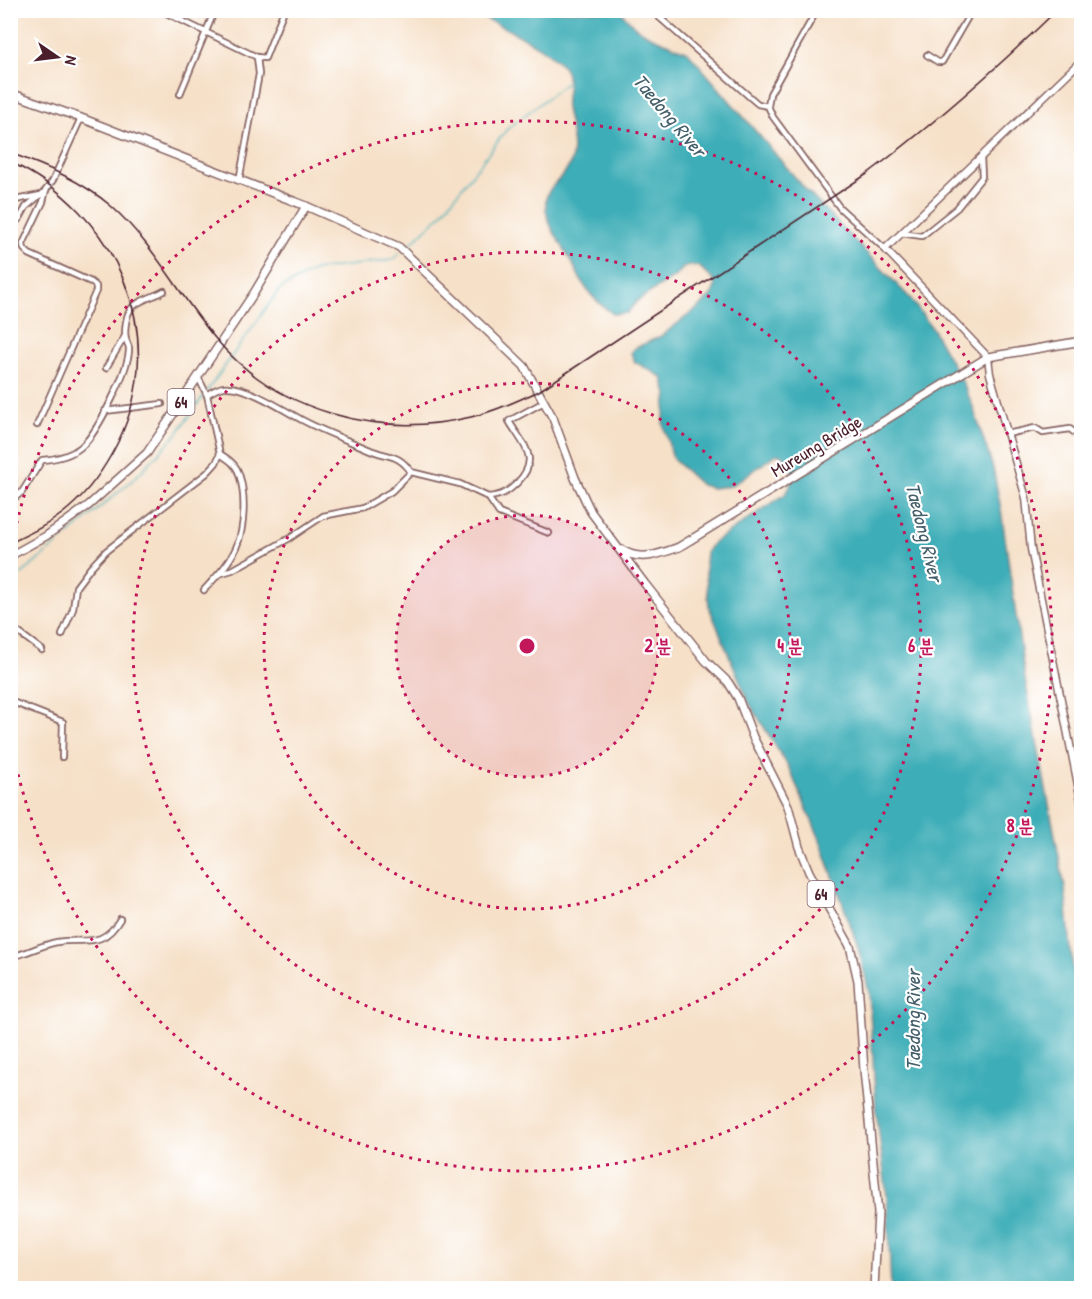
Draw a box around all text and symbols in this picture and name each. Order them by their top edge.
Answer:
north arrow [27,27,87,87]
text: N [60,54,83,68]
water label: Taedong River [627,68,714,165]
road number: 64 [168,389,195,415]
street label: Mureung Bridge [766,409,866,483]
water label: Taedong River [899,480,951,587]
text: 2 분 [644,633,672,658]
text: 4 분 [777,633,803,658]
text: 6 분 [908,633,934,658]
centre of rings [517,636,537,656]
text: 8 분 [1007,813,1033,838]
road number: 64 [808,881,834,907]
water label: Taedong River [899,967,927,1070]

